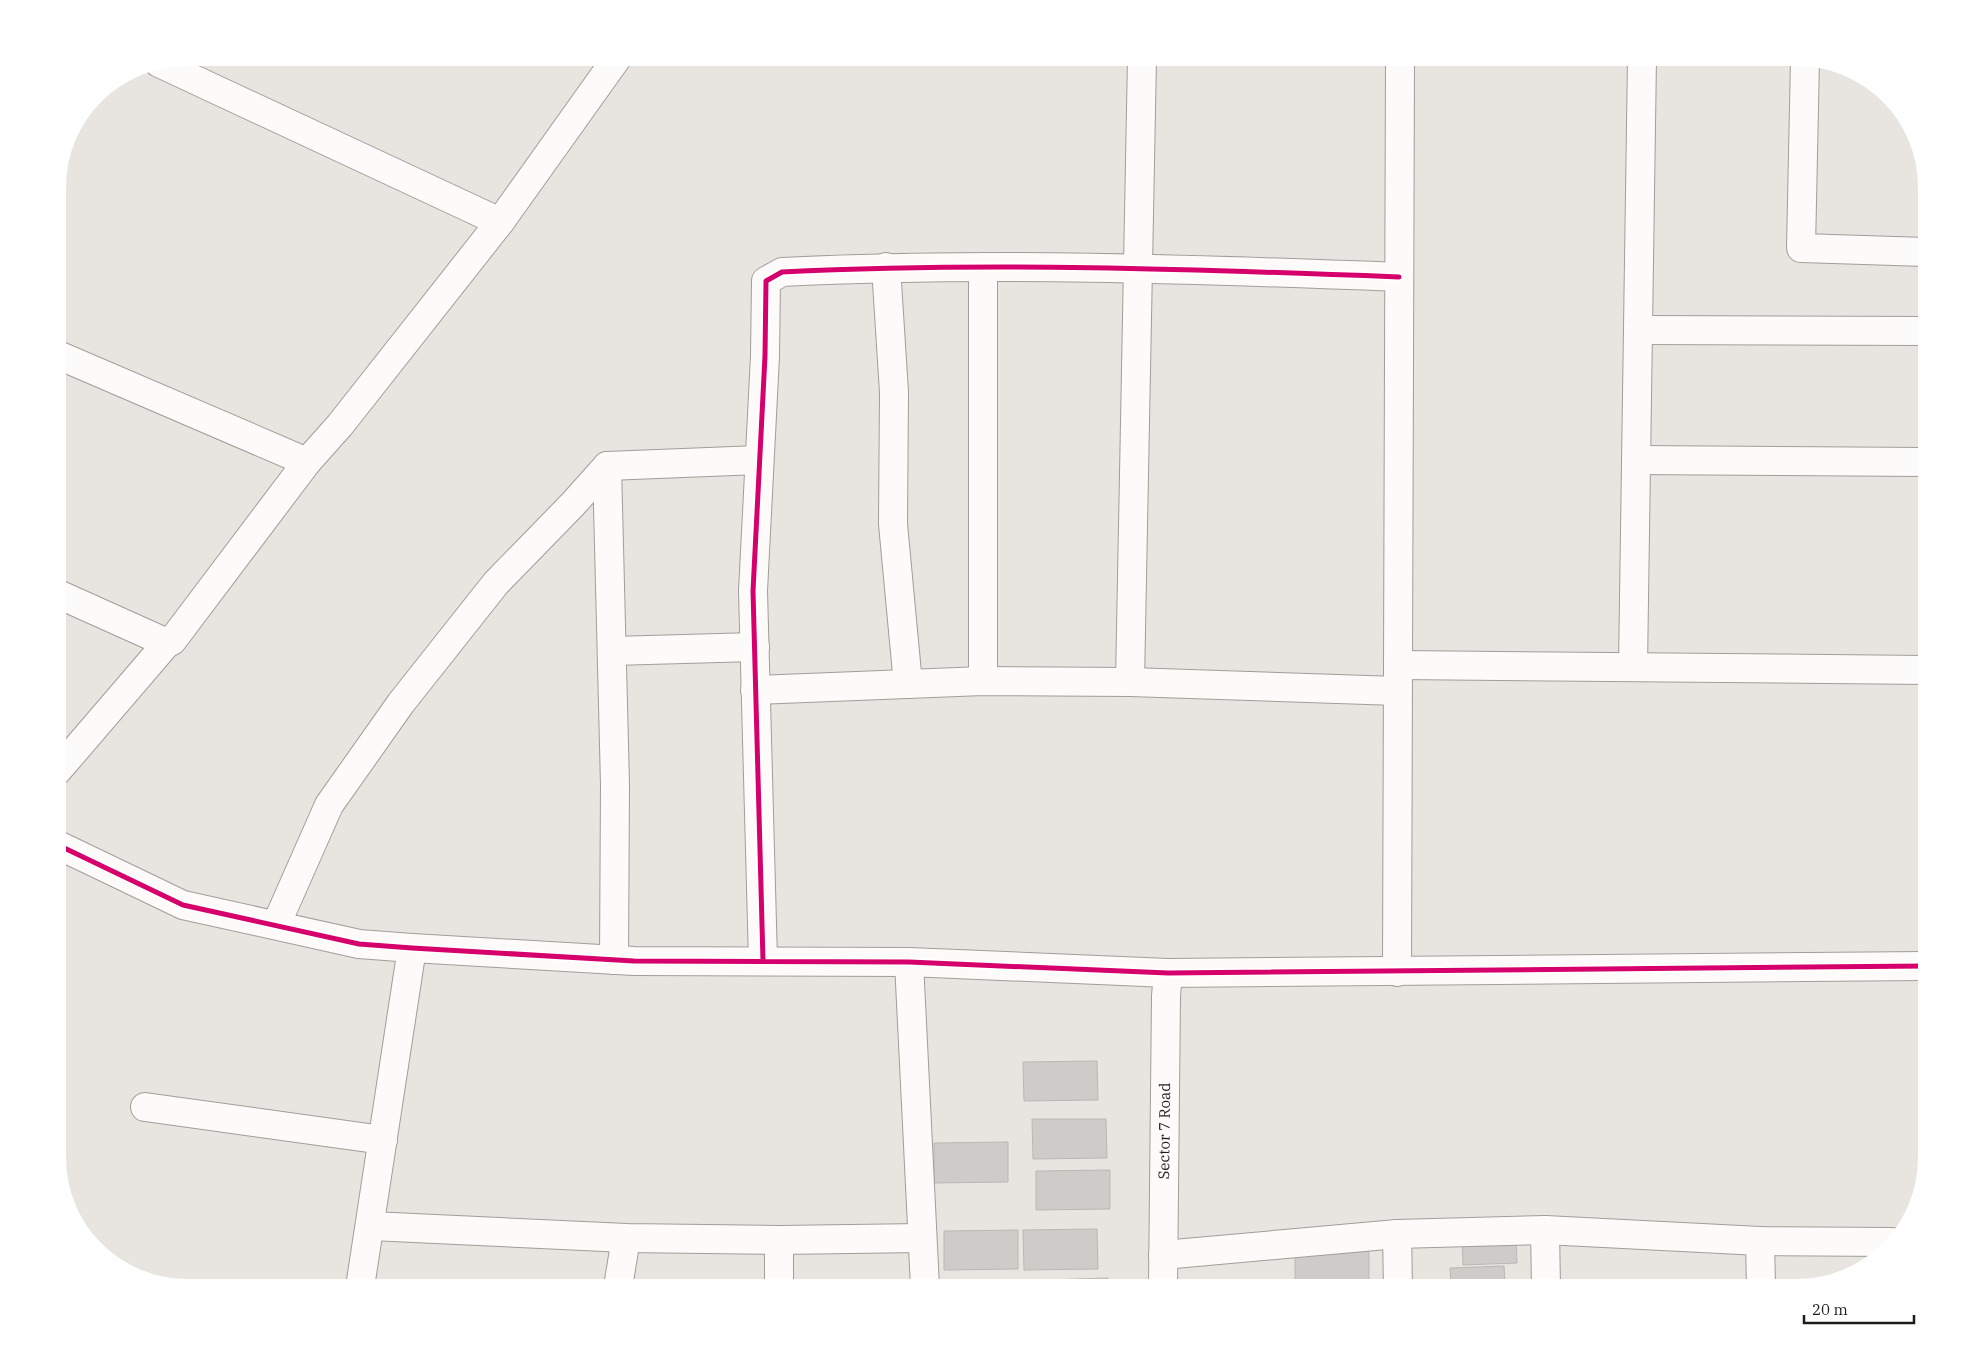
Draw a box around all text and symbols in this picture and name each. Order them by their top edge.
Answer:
street label: Sector 7 Road [1154,1082,1174,1180]
scale bar [1804,1292,1914,1324]
text: 20 m [1812,1300,1848,1319]

